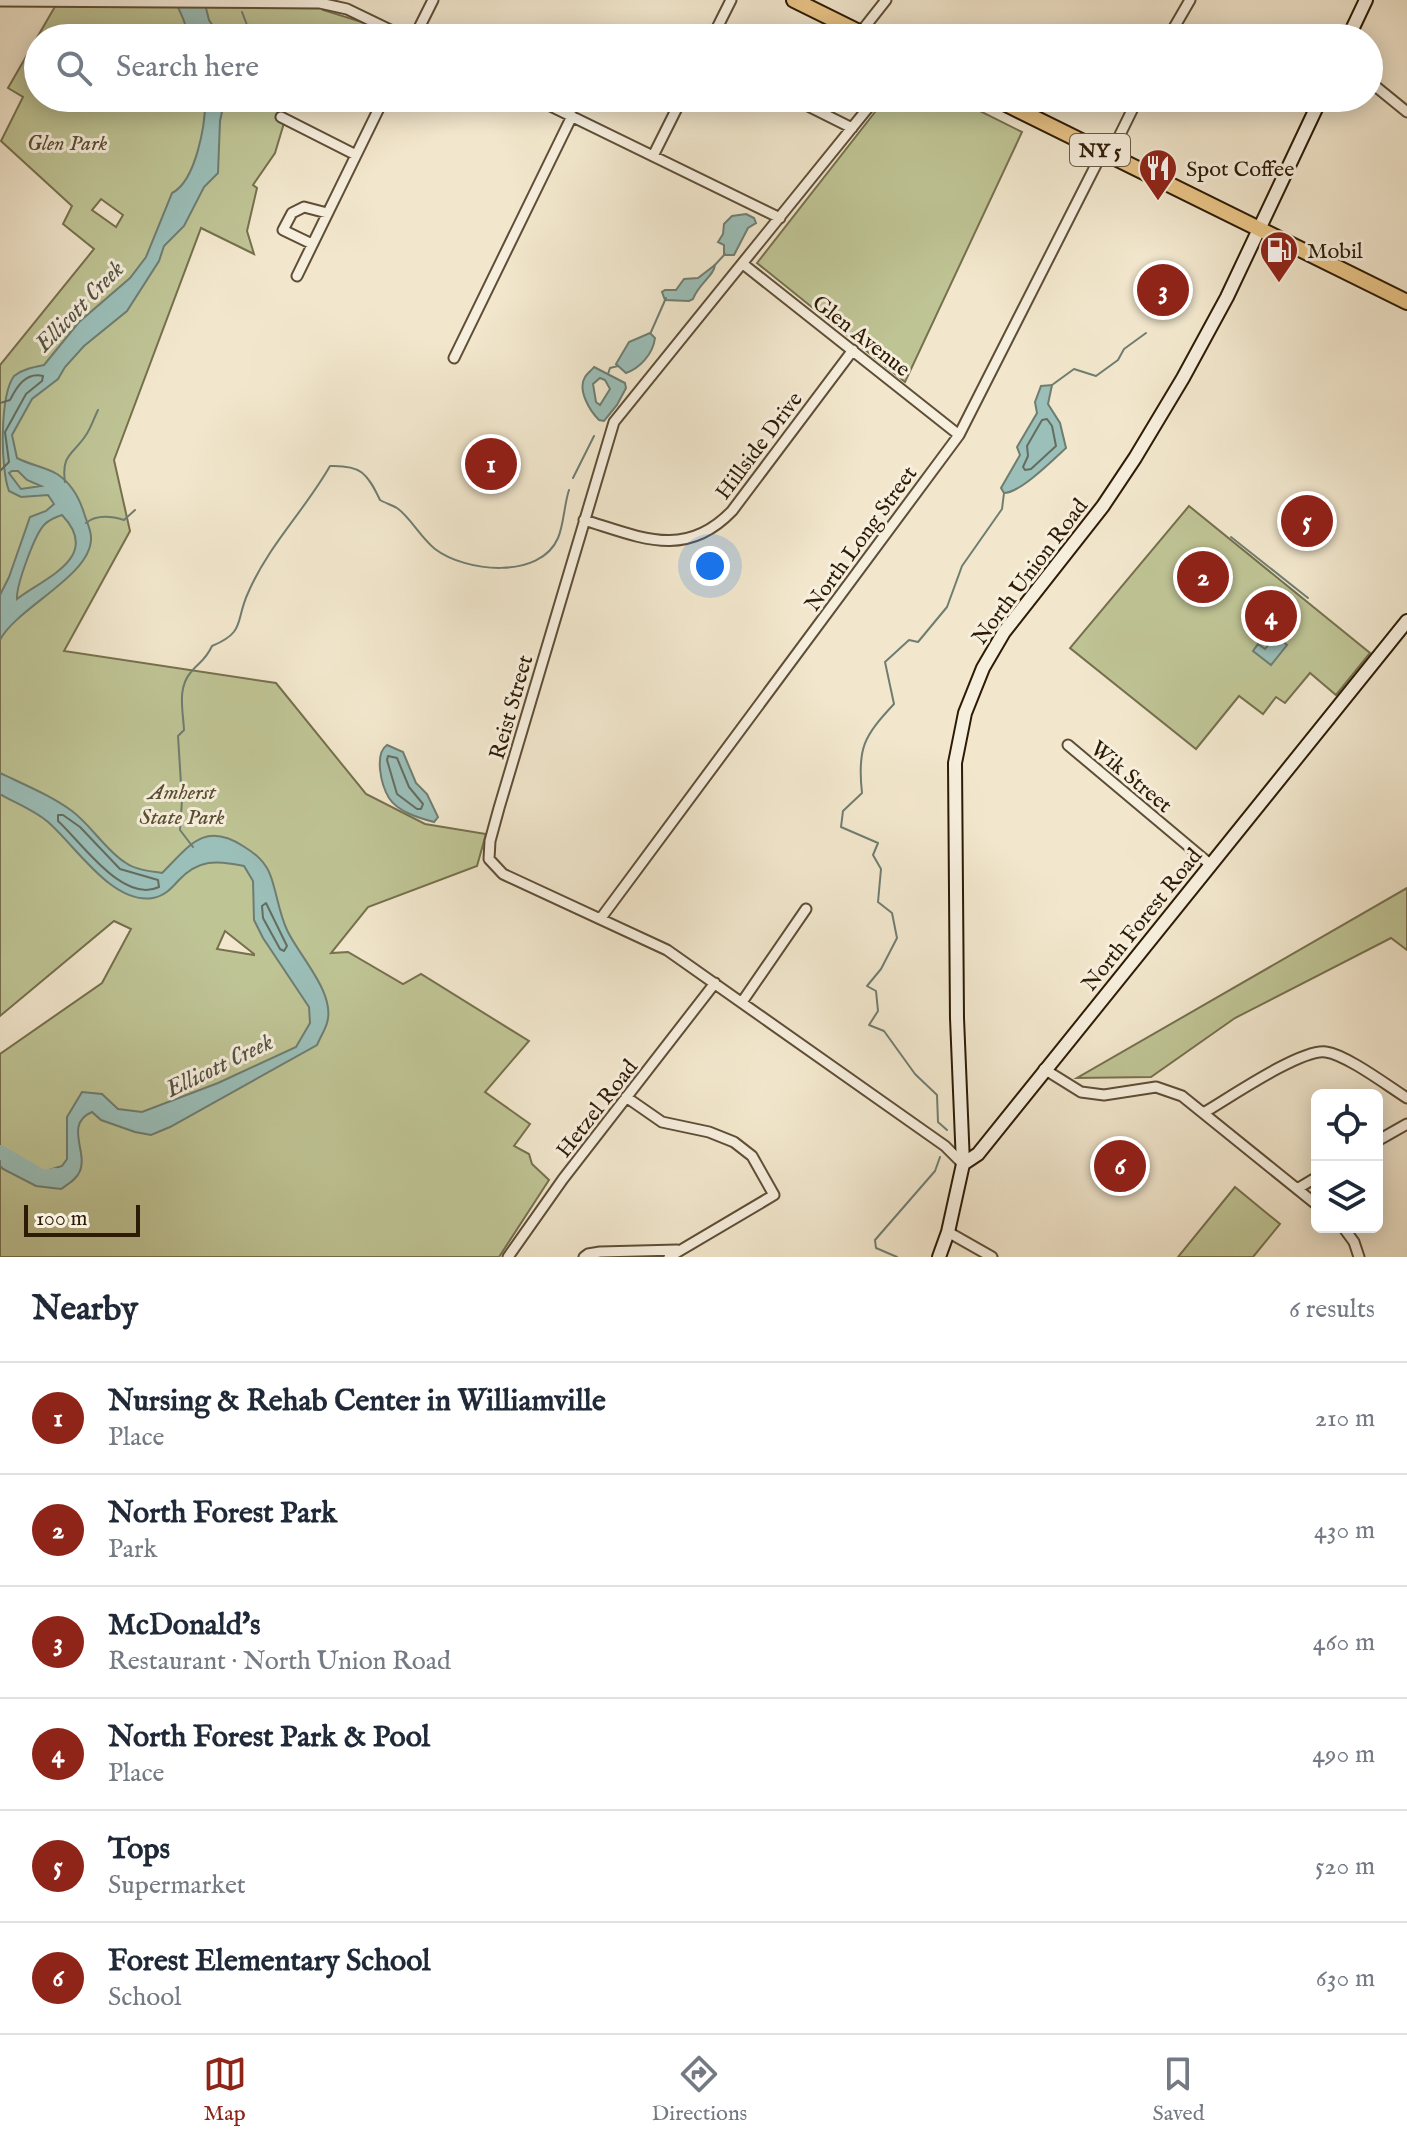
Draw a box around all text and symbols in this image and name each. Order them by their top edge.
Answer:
search box [24,24,1383,112]
icon: search [52,46,96,90]
text: Search here [116,49,259,87]
park label: Glen Park [27,130,107,158]
road number: NY 5 [1070,134,1130,166]
restaurant icon: Spot Coffee [1137,147,1179,202]
place label: Spot Coffee [1186,156,1294,184]
fuel station icon: Mobil [1258,229,1300,284]
place label: Mobil [1307,238,1363,266]
water label: Ellicott Creek [28,254,132,360]
pin: 3 [1137,260,1189,320]
street label: Glen Avenue [806,289,916,384]
street label: Hillside Drive [710,387,809,506]
pin: 1 [465,434,517,494]
street label: North Long Street [799,461,924,617]
pin: 5 [1281,491,1333,551]
street label: North Union Road [966,493,1095,651]
your location [690,546,730,586]
pin: 2 [1177,547,1229,607]
pin: 4 [1245,586,1297,646]
street label: Reist Street [484,652,540,763]
street label: Wik Street [1084,735,1178,820]
park label: Amherst State Park [139,779,225,832]
street label: North Forest Road [1076,843,1209,997]
water label: Ellicott Creek [160,1027,279,1106]
street label: Hetzel Road [550,1054,645,1164]
map controls [1311,1089,1383,1233]
button: locate [1311,1089,1383,1161]
pin: 6 [1094,1136,1146,1196]
button: layers [1311,1161,1383,1233]
scale bar [24,1201,140,1237]
text: 100 m [36,1205,88,1233]
text: Nearby [32,1288,138,1331]
text: 6 results [1289,1293,1375,1326]
text: Nursing & Rehab Center in Williamville [108,1383,606,1421]
text: 1 [53,1402,63,1435]
text: 210 m [1315,1402,1375,1435]
text: Place [108,1421,164,1454]
text: North Forest Park [108,1495,337,1533]
text: 2 [52,1514,64,1547]
text: 430 m [1314,1514,1375,1547]
text: Park [108,1533,157,1566]
text: McDonald's [108,1607,261,1645]
text: 3 [53,1626,63,1659]
text: 460 m [1313,1626,1375,1659]
text: Restaurant · North Union Road [108,1645,451,1678]
text: North Forest Park & Pool [108,1719,430,1757]
text: 4 [52,1738,64,1771]
text: 490 m [1312,1738,1375,1771]
text: Place [108,1757,164,1790]
text: Tops [108,1831,170,1869]
text: 5 [53,1850,63,1883]
text: 520 m [1315,1850,1375,1883]
text: Supermarket [108,1869,246,1902]
text: Forest Elementary School [108,1943,431,1981]
text: 6 [53,1962,63,1995]
text: 630 m [1316,1962,1375,1995]
text: School [108,1981,181,2014]
tab: Map [203,2052,247,2128]
tab: Directions [652,2052,747,2128]
tab: Saved [1152,2052,1204,2128]

